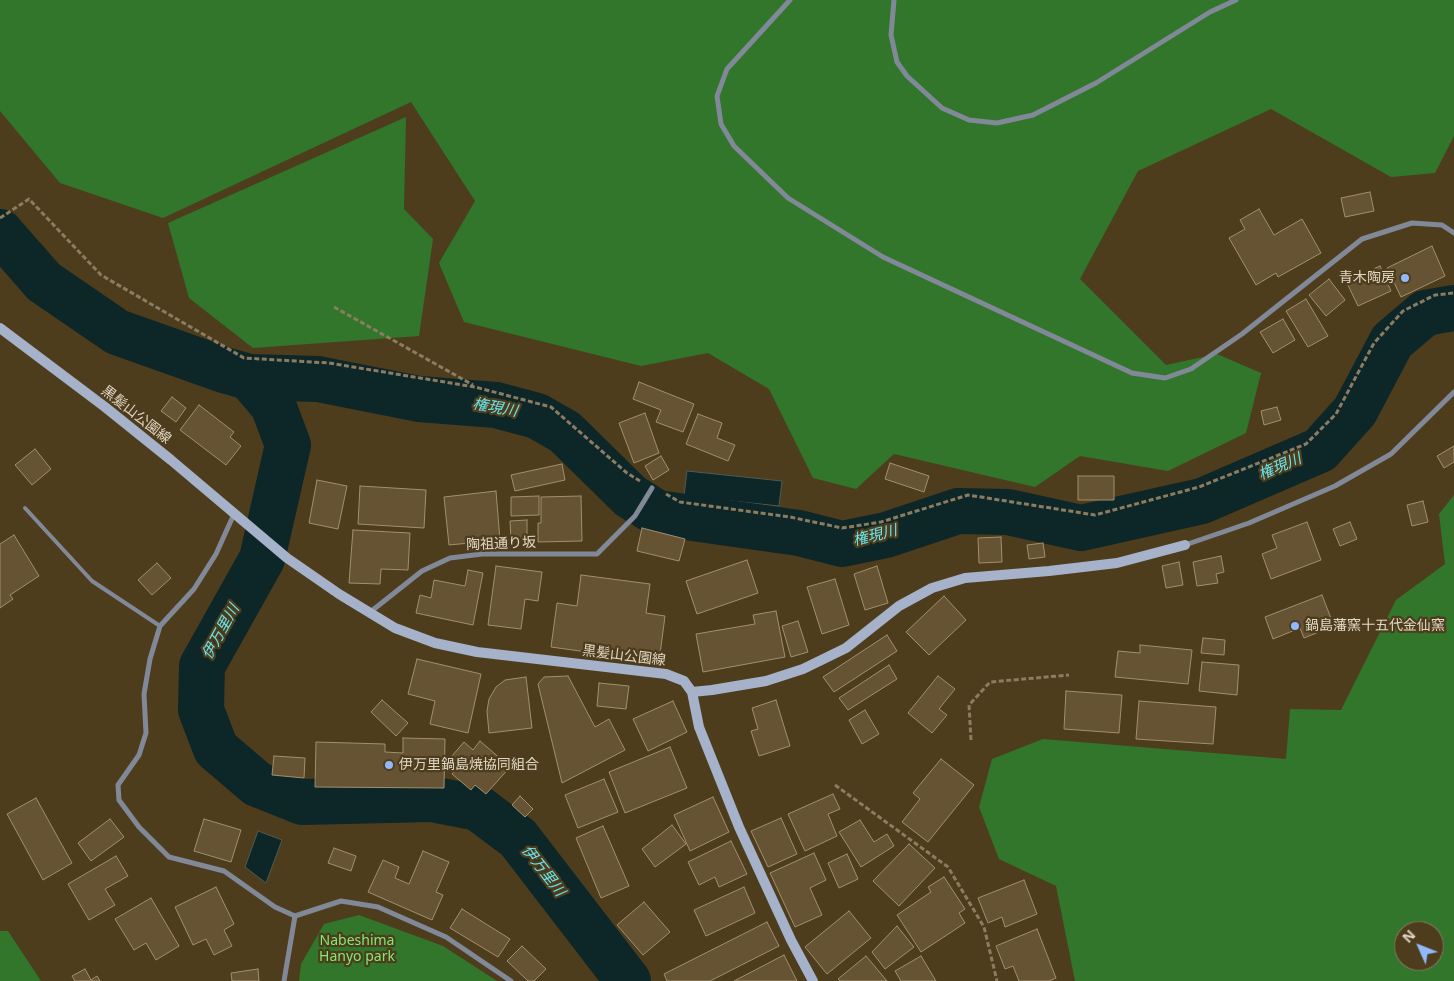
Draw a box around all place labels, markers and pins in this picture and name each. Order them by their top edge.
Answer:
place label: 青木陶房 [1339,270,1395,286]
marker: 青木陶房 [1399,272,1411,284]
place label: 鍋島藩窯十五代金仙窯 [1305,618,1445,634]
marker: 鍋島藩窯十五代金仙窯 [1289,620,1301,632]
place label: 伊万里鍋島焼協同組合 [399,757,539,773]
marker: 伊万里鍋島焼協同組合 [383,759,395,771]

